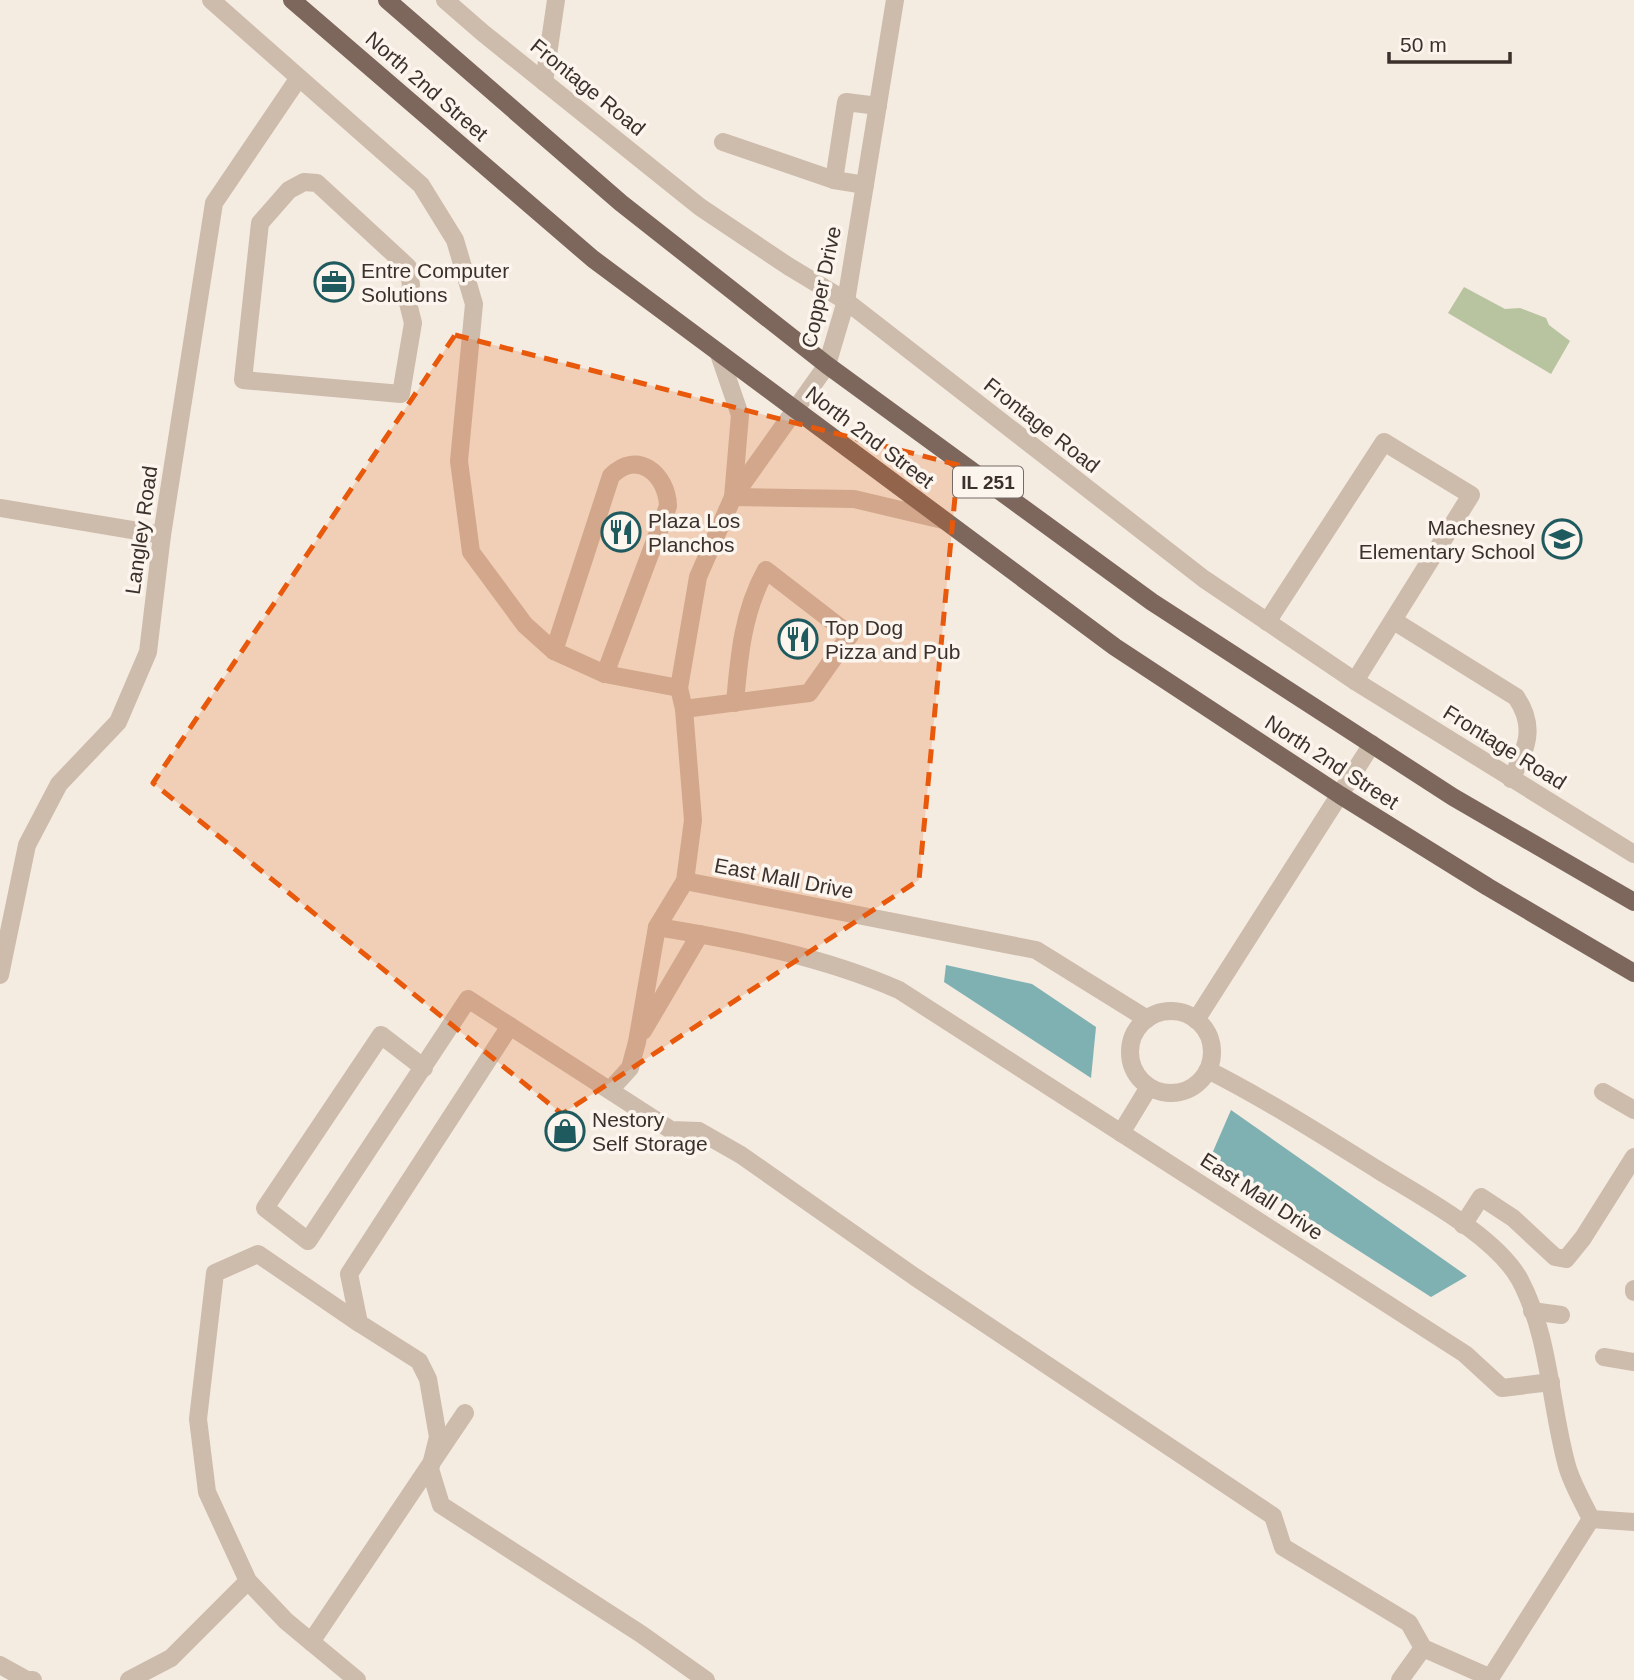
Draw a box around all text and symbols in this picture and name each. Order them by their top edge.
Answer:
scale bar [1389,21,1510,65]
street label: North 2nd Street [361,27,493,145]
text: 50 m [1400,33,1447,56]
street label: Frontage Road [526,34,650,140]
street label: Copper Drive [797,224,845,350]
place label: Entre Computer Solutions [361,259,509,306]
office icon: Entre Computer Solutions [313,261,355,303]
street label: Frontage Road [980,373,1104,477]
street label: North 2nd Street [802,381,939,493]
street label: Langley Road [121,464,161,596]
road number: IL 251 [953,467,1023,498]
place label: Plaza Los Planchos [648,509,740,556]
restaurant icon: Plaza Los Planchos [600,511,642,553]
place label: Machesney Elementary School [1359,516,1535,563]
school or university icon: Machesney Elementary School [1541,518,1583,560]
place label: Top Dog Pizza and Pub [825,616,960,663]
restaurant icon: Top Dog Pizza and Pub [777,618,819,660]
street label: Frontage Road [1440,700,1570,794]
street label: North 2nd Street [1261,710,1403,814]
street label: East Mall Drive [713,853,855,903]
place label: Nestory Self Storage [592,1108,708,1155]
shop icon: Nestory Self Storage [544,1110,586,1152]
street label: East Mall Drive [1197,1148,1327,1244]

